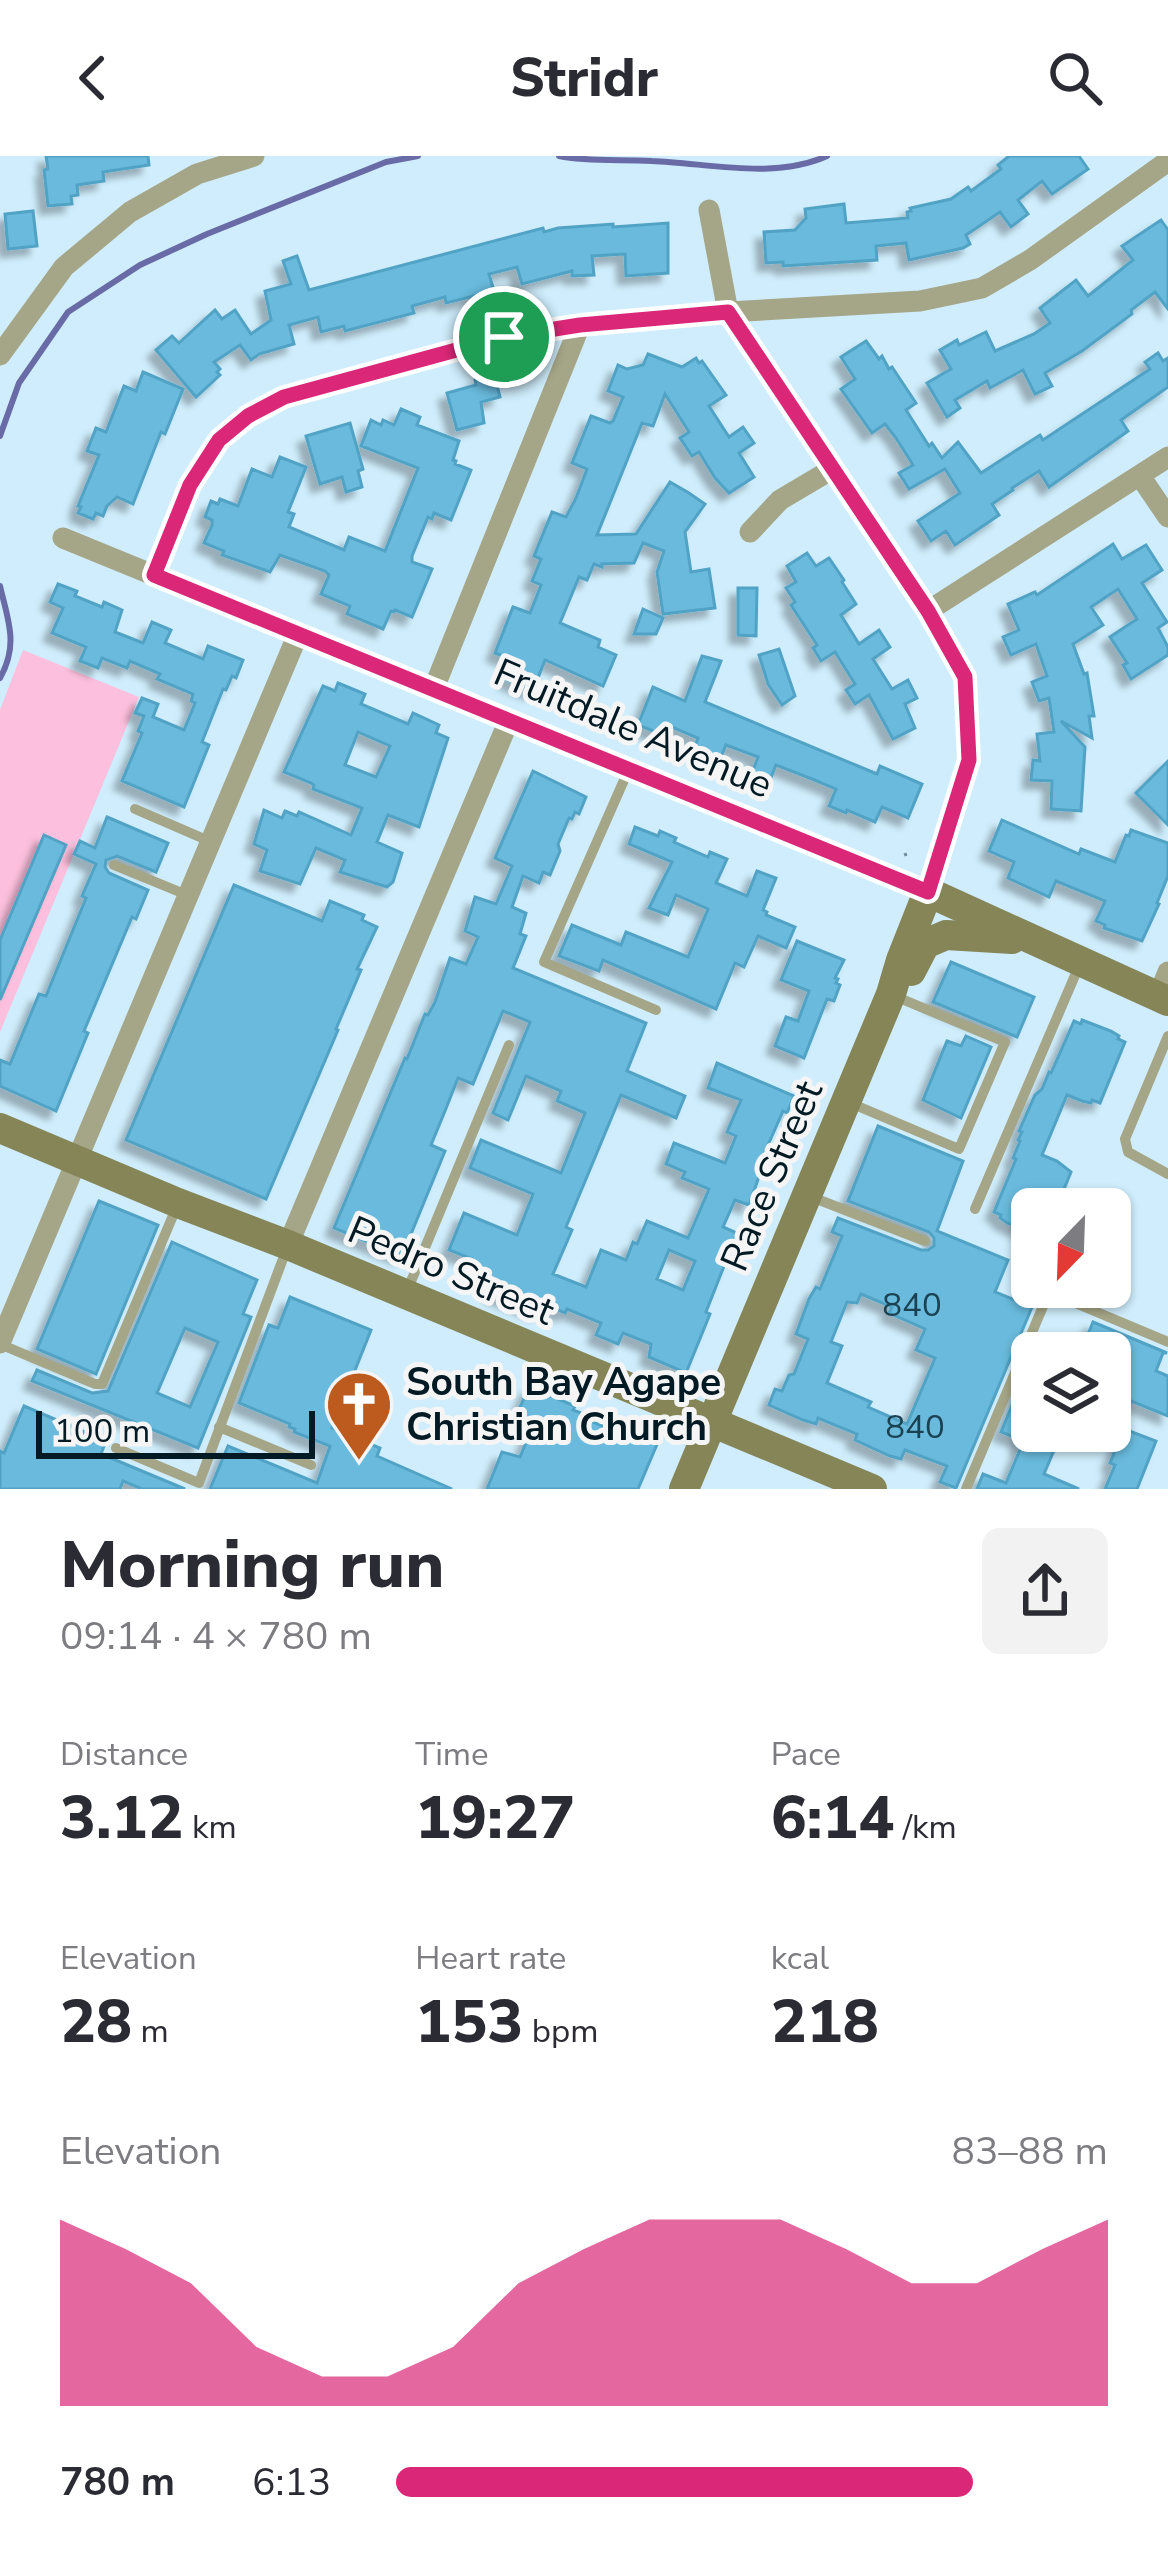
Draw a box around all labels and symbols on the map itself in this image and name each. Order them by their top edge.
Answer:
pin [453,286,555,388]
street label: Fruitdale Avenue [486,646,780,812]
street label: Race Street [708,1073,836,1279]
north arrow [1011,1188,1131,1308]
street label: Pedro Street [340,1204,563,1338]
house number: 840 [882,1283,942,1328]
place label: South Bay Agape Christian Church [406,1356,721,1454]
church icon: South Bay Agape Christian Church [324,1369,394,1463]
scale bar [36,1405,315,1458]
house number: 840 [885,1405,945,1450]

